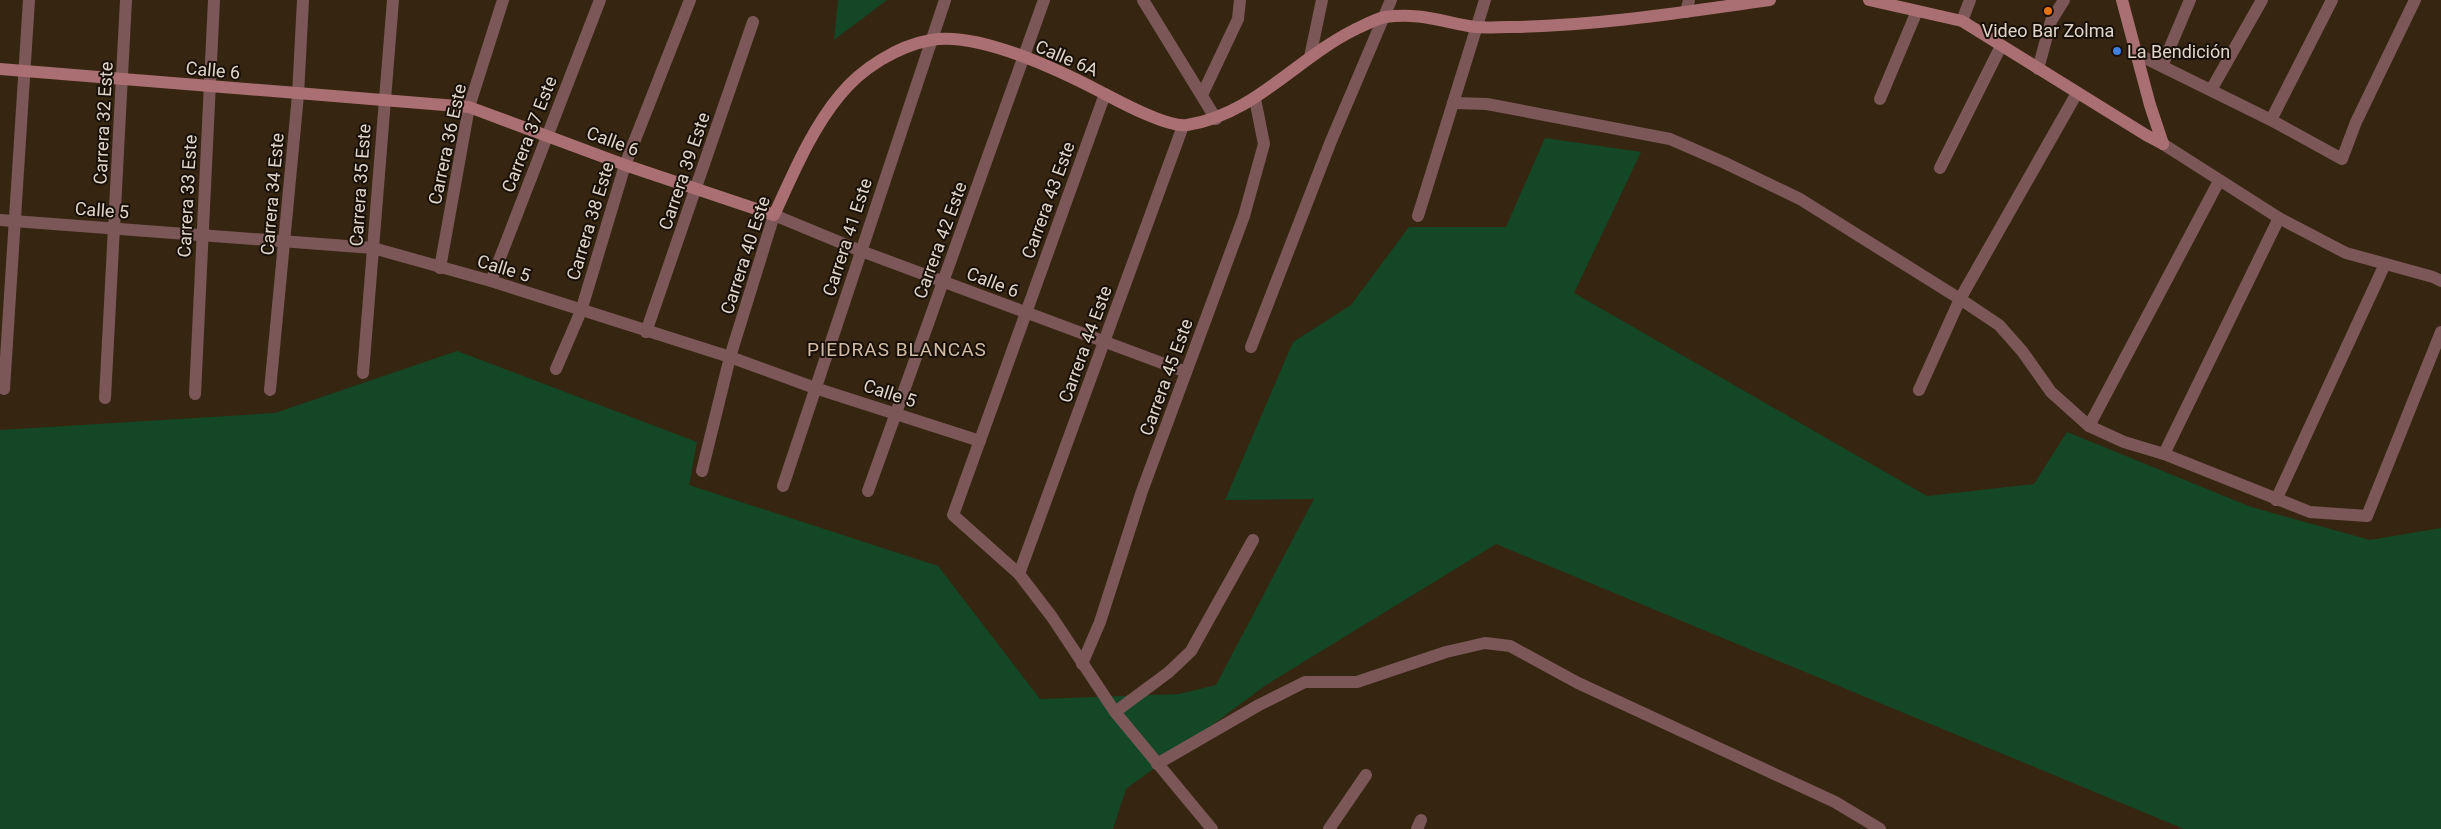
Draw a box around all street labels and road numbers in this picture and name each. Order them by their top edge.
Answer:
street label: Calle 6A [1032,35,1102,81]
street label: Calle 6 [185,57,241,83]
street label: Carrera 32 Este [89,61,117,185]
street label: Carrera 37 Este [497,73,561,195]
street label: Carrera 36 Este [424,82,470,206]
street label: Carrera 39 Este [654,110,714,232]
street label: Calle 6 [584,122,642,160]
street label: Carrera 35 Este [345,123,375,247]
street label: Carrera 34 Este [256,132,288,256]
street label: Carrera 33 Este [173,134,201,258]
street label: Carrera 43 Este [1017,139,1079,261]
street label: Carrera 38 Este [562,159,618,283]
street label: Carrera 41 Este [818,175,876,299]
street label: Carrera 42 Este [909,179,971,301]
street label: Carrera 40 Este [716,193,774,317]
street label: Calle 5 [74,198,130,222]
street label: Calle 5 [475,250,533,286]
street label: Calle 6 [964,262,1022,302]
street label: Carrera 44 Este [1054,283,1116,405]
street label: Carrera 45 Este [1135,316,1197,438]
street label: Calle 5 [861,375,919,411]

